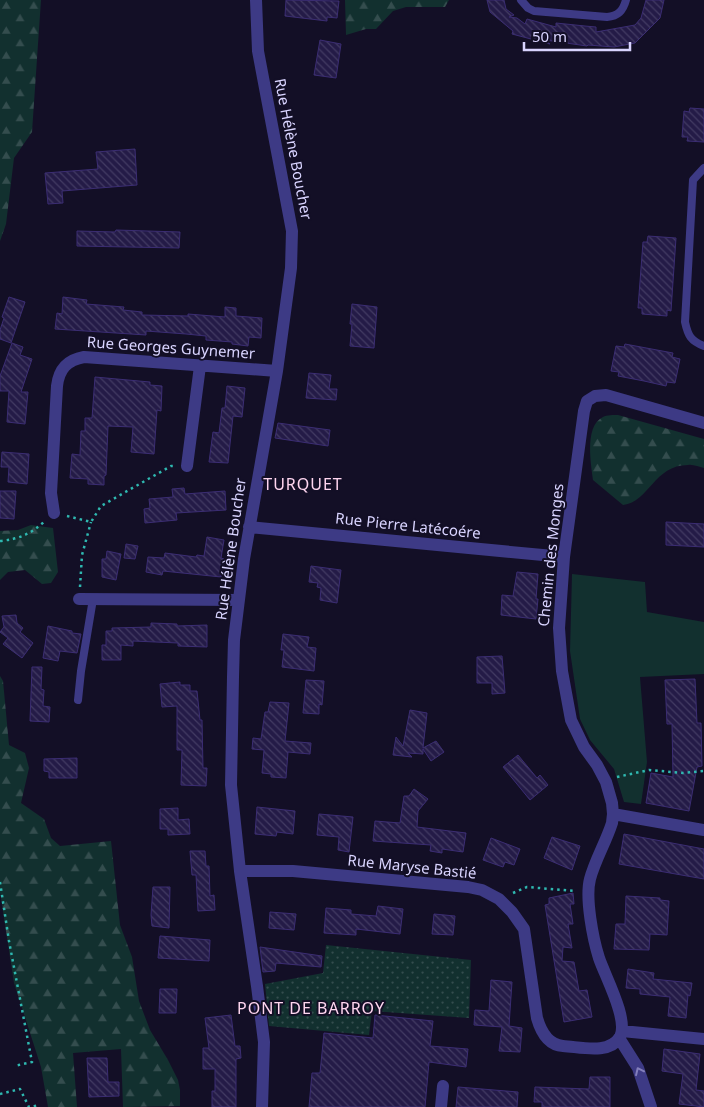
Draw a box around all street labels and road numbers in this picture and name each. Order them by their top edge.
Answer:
street label: Rue Hélène Boucher [270,76,318,221]
street label: Rue Georges Guynemer [86,331,256,363]
street label: Rue Hélène Boucher [210,476,250,621]
street label: Chemin des Monges [533,482,567,627]
street label: Rue Pierre Latécoére [334,507,482,543]
street label: Rue Maryse Bastié [347,849,478,883]

